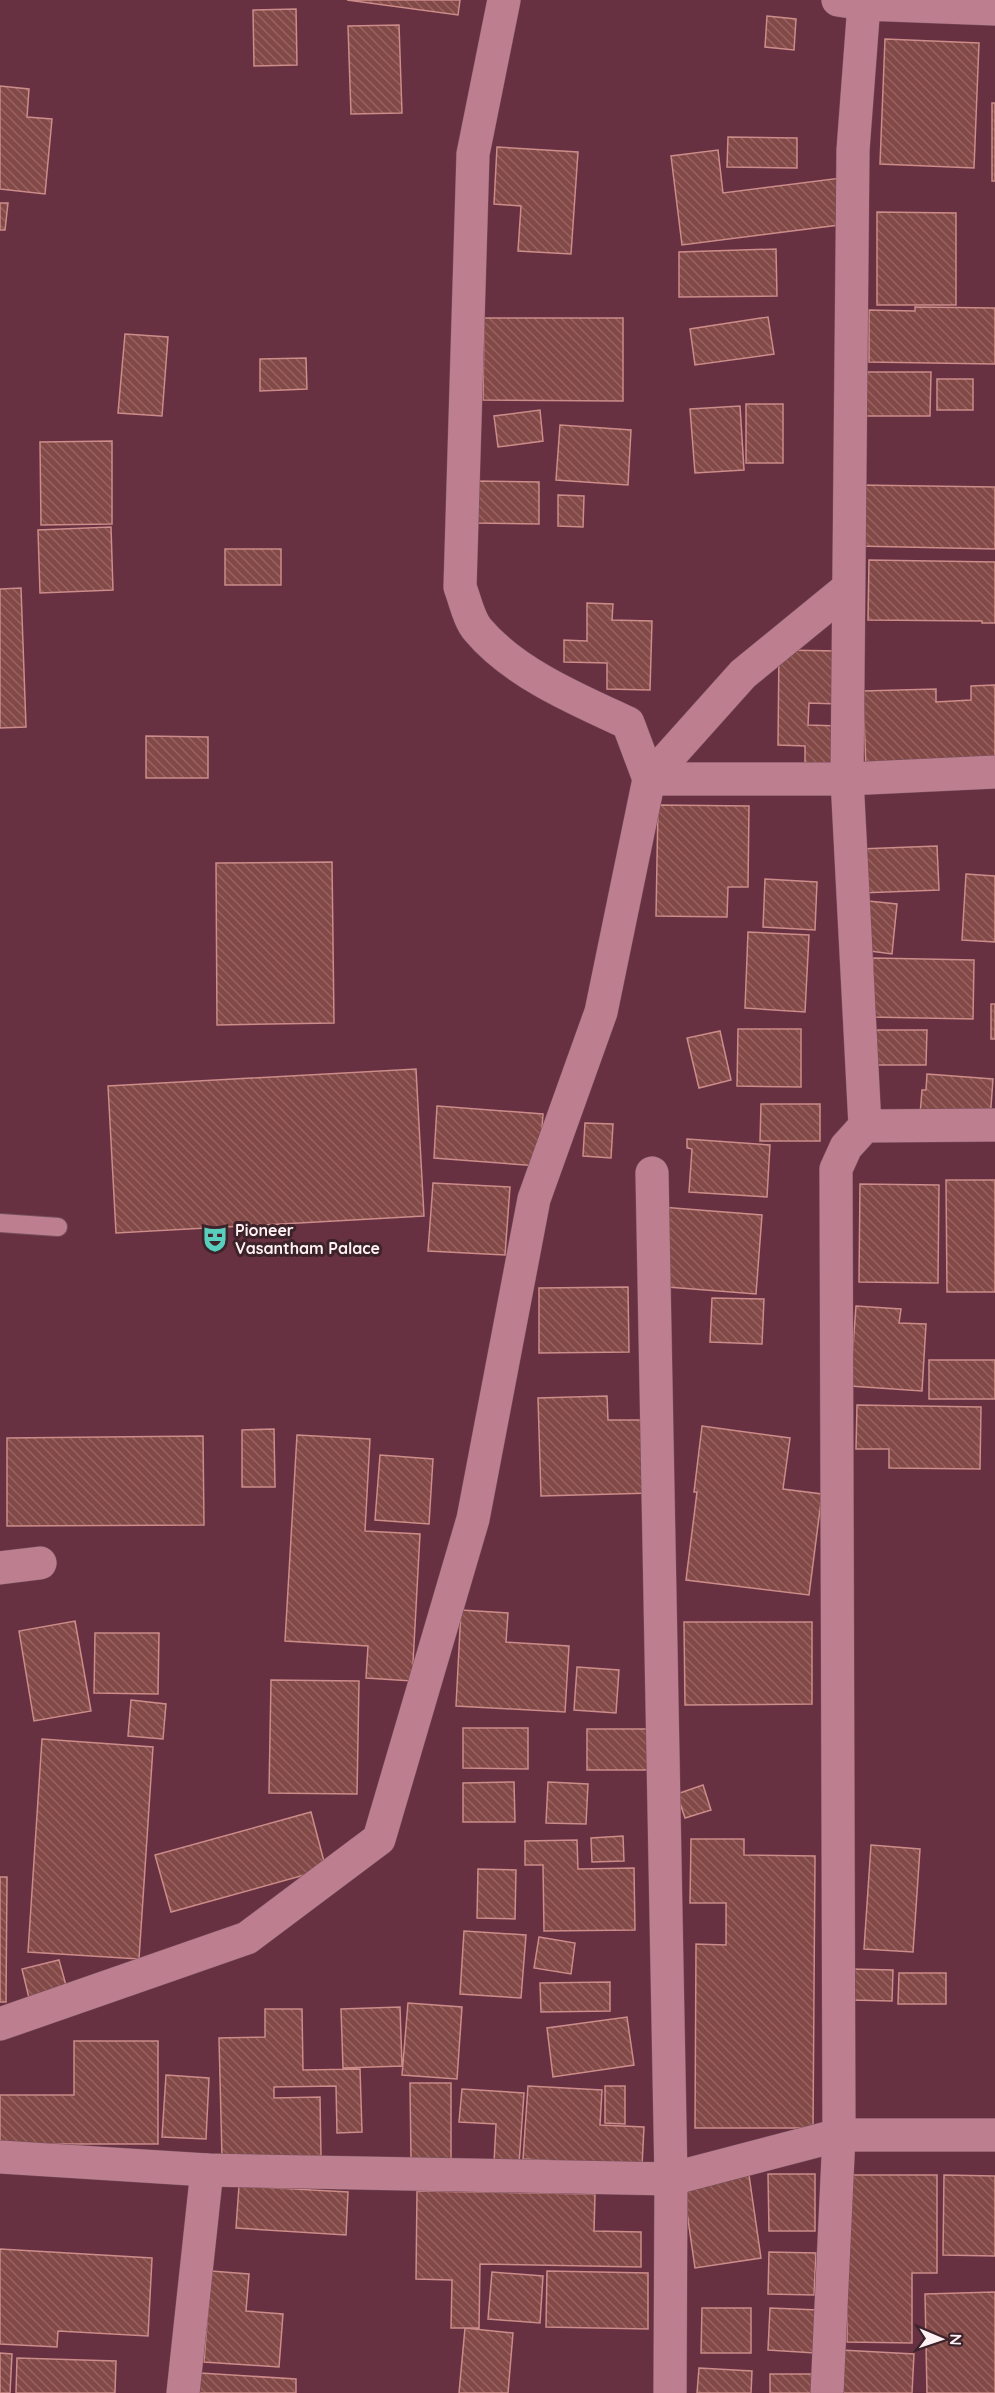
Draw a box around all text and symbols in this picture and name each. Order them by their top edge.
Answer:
place label: Pioneer Vasantham Palace [235,1220,380,1258]
theatre icon: Pioneer Vasantham Palace [200,1224,230,1254]
north arrow [911,2309,971,2369]
text: N [946,2333,966,2346]

